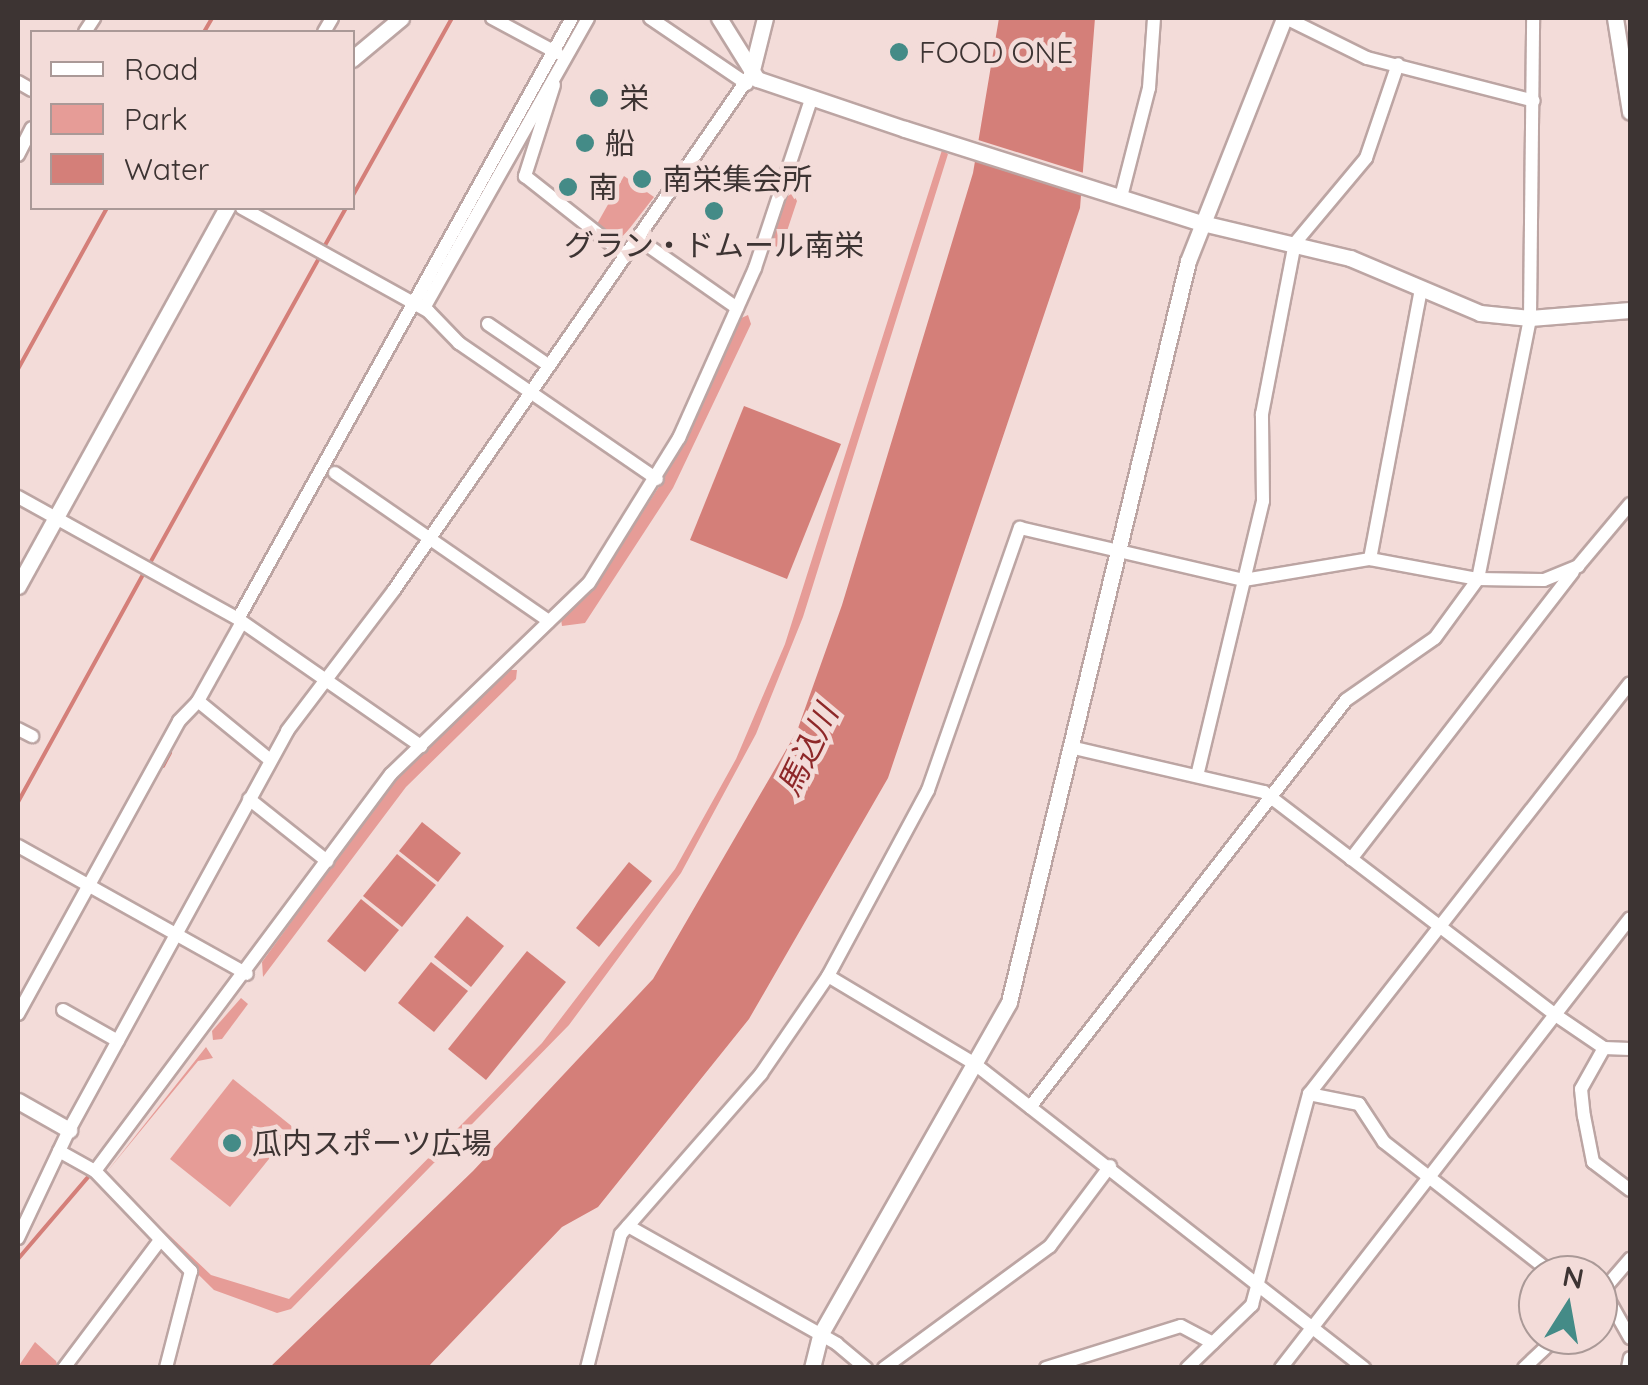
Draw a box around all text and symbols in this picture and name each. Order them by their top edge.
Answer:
legend [30,30,355,210]
place label: FOOD ONE [919,34,1073,70]
marker: FOOD ONE [888,41,910,63]
text: Road [124,50,198,88]
place label: 栄 [619,80,649,116]
marker: 栄 [588,87,610,109]
text: Park [124,100,188,138]
place label: 船 [605,125,635,161]
marker: 船 [574,132,596,154]
text: Water [124,150,209,188]
place label: 南栄集会所 [662,161,812,197]
marker: 南栄集会所 [631,168,653,190]
place label: 南 [588,169,618,205]
marker: 南 [557,176,579,198]
marker: グラン・ドムール南栄 [703,200,725,222]
place label: グラン・ドムール南栄 [564,227,864,263]
water label: 馬込川 [769,698,845,802]
place label: 瓜内スポーツ広場 [252,1125,492,1161]
marker: 瓜内スポーツ広場 [221,1132,243,1154]
north arrow [1518,1255,1618,1355]
text: N [1560,1258,1587,1296]

